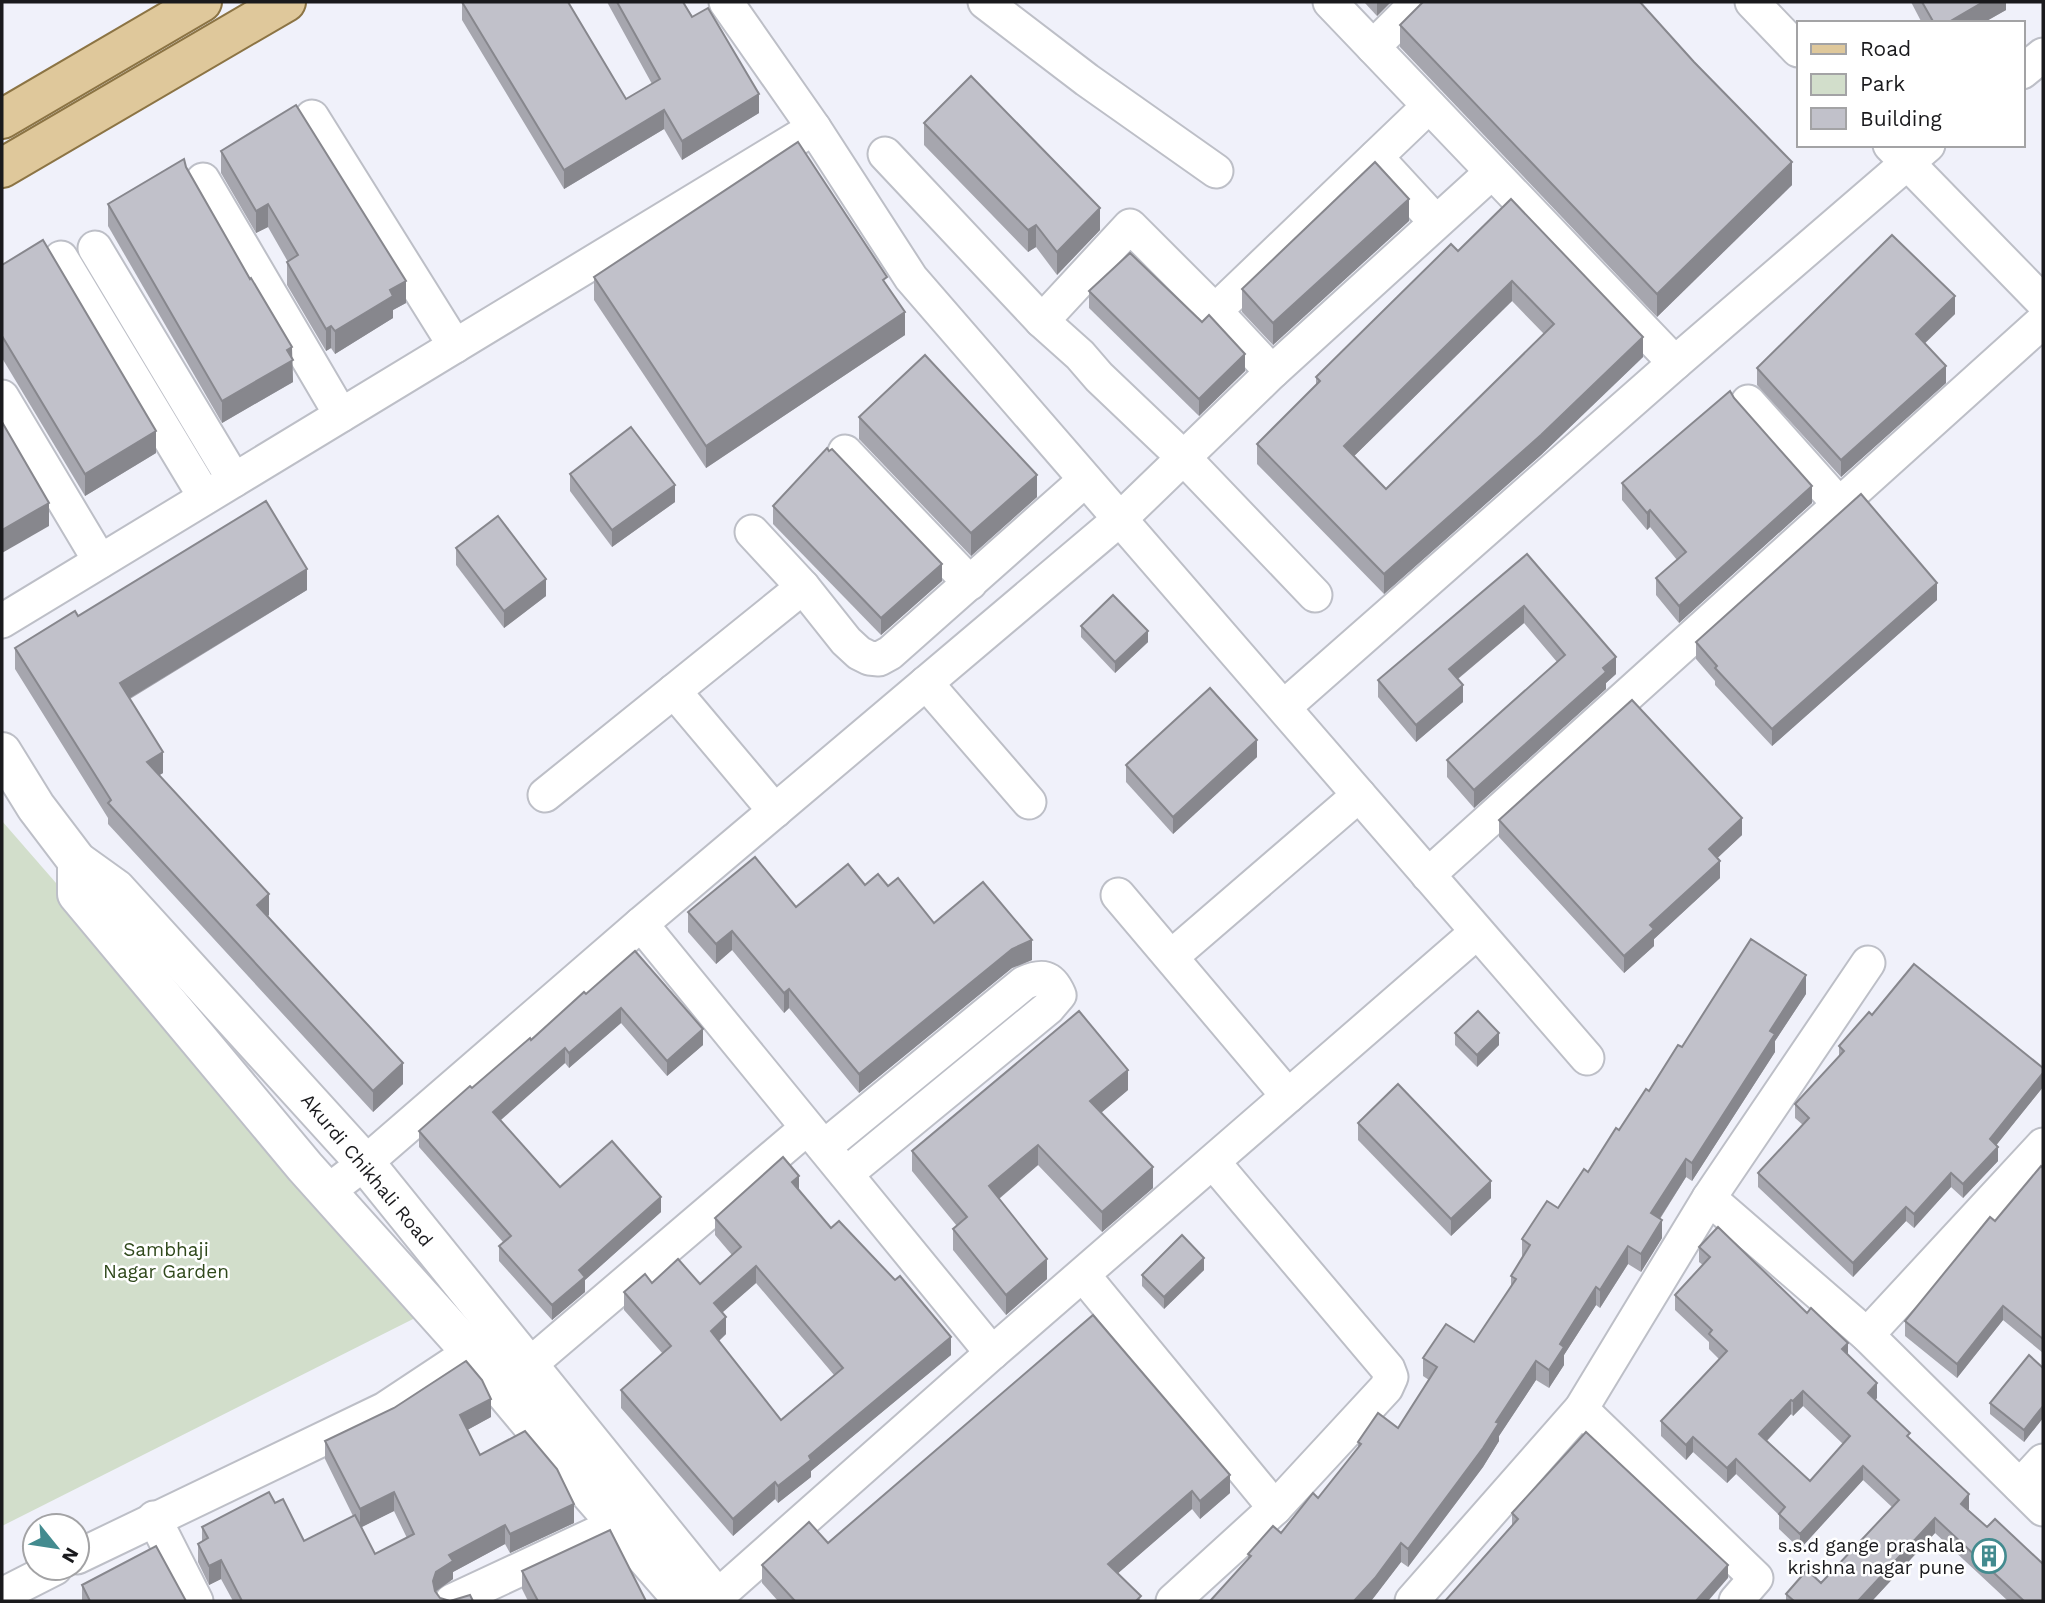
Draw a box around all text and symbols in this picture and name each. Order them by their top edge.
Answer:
legend [1797,21,2024,147]
text: Road [1860,36,1911,61]
text: Park [1860,71,1905,96]
text: Building [1860,106,1942,131]
street label: Akurdi Chikhali Road [296,1089,438,1251]
park label: Sambhaji Nagar Garden [103,1238,229,1283]
north arrow [21,1512,91,1582]
place label: s.s.d gange prashala krishna nagar pune [1777,1534,1965,1579]
building icon: s.s.d gange prashala krishna nagar pune [1970,1537,2008,1575]
text: N [57,1543,84,1567]

